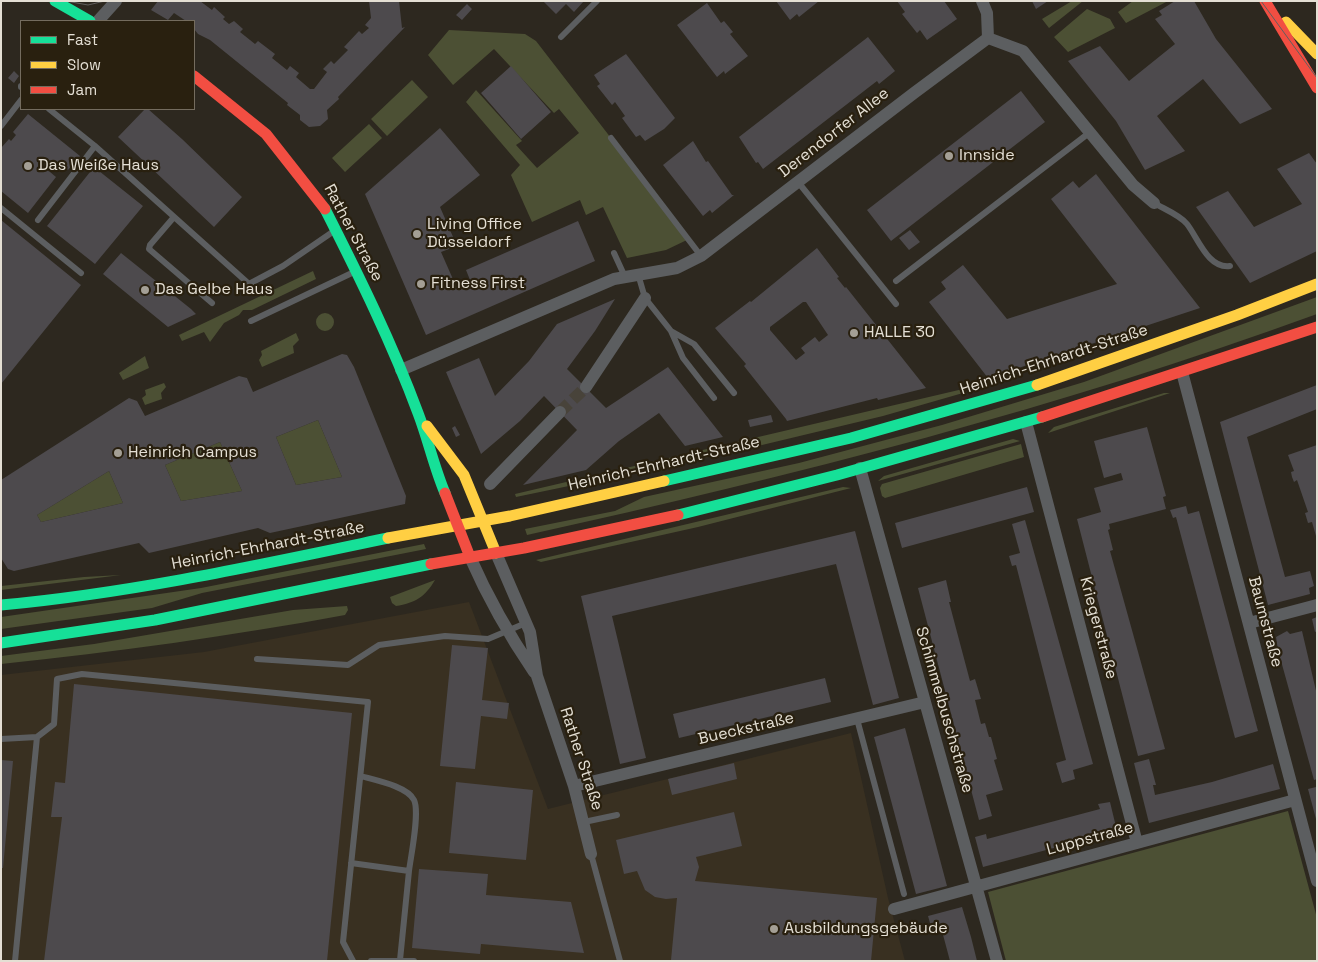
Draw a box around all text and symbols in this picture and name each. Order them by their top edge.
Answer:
legend [20,20,195,110]
text: Fast [67,30,98,49]
text: Slow [67,55,101,74]
text: Jam [67,80,97,99]
street label: Derendorfer Allee [775,84,893,182]
place label: Innside [959,146,1015,166]
marker: Innside [943,150,955,162]
place label: Das Weiße Haus [38,156,159,176]
marker: Das Weiße Haus [22,160,34,172]
street label: Rather Straße [319,181,387,285]
place label: Living Office Düsseldorf [427,215,522,253]
marker: Living Office Düsseldorf [411,228,423,240]
place label: Fitness First [431,274,525,294]
marker: Fitness First [415,278,427,290]
place label: Das Gelbe Haus [155,280,273,300]
marker: Das Gelbe Haus [139,284,151,296]
street label: Heinrich-Ehrhardt-Straße [958,321,1150,399]
place label: HALLE 30 [864,323,935,343]
marker: HALLE 30 [848,327,860,339]
street label: Heinrich-Ehrhardt-Straße [566,433,762,495]
place label: Heinrich Campus [128,443,257,463]
marker: Heinrich Campus [112,447,124,459]
street label: Heinrich-Ehrhardt-Straße [170,518,366,574]
street label: Baumstraße [1244,574,1286,670]
street label: Kriegerstraße [1075,575,1121,681]
street label: Schimmelbuschstraße [911,625,977,795]
street label: Rather Straße [555,705,607,813]
street label: Bueckstraße [696,709,796,749]
street label: Luppstraße [1044,818,1136,860]
place label: Ausbildungsgebäude [784,919,948,939]
marker: Ausbildungsgebäude [768,923,780,935]

